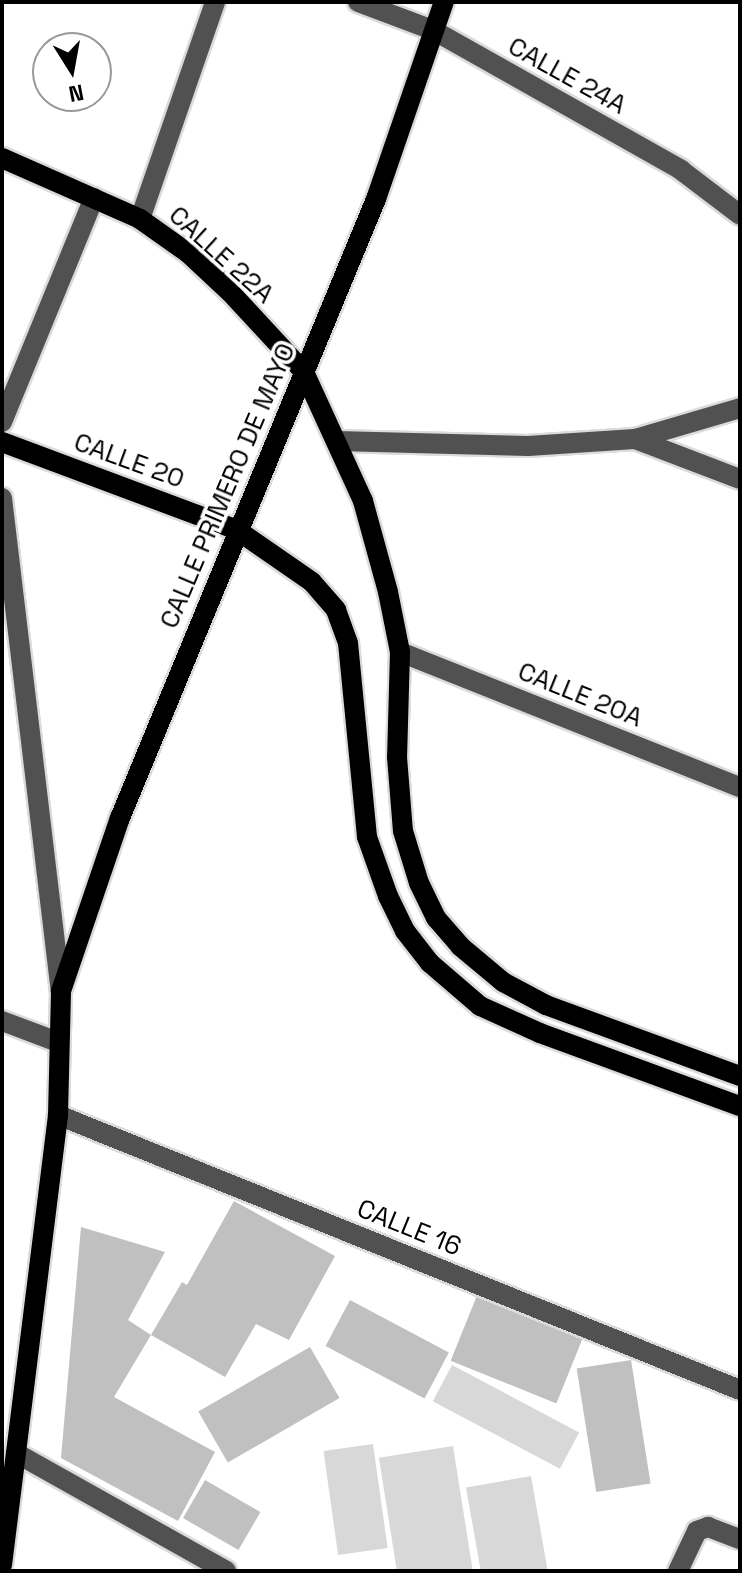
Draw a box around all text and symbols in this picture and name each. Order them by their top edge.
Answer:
street label: CALLE 24A [503,31,631,121]
north arrow [32,32,112,112]
text: N [66,78,86,109]
street label: CALLE 22A [162,200,280,310]
street label: CALLE PRIMERO DE MAYO [154,339,302,633]
street label: CALLE 20 [70,427,188,495]
street label: CALLE 20A [513,656,647,734]
street label: CALLE 16 [352,1193,466,1263]

